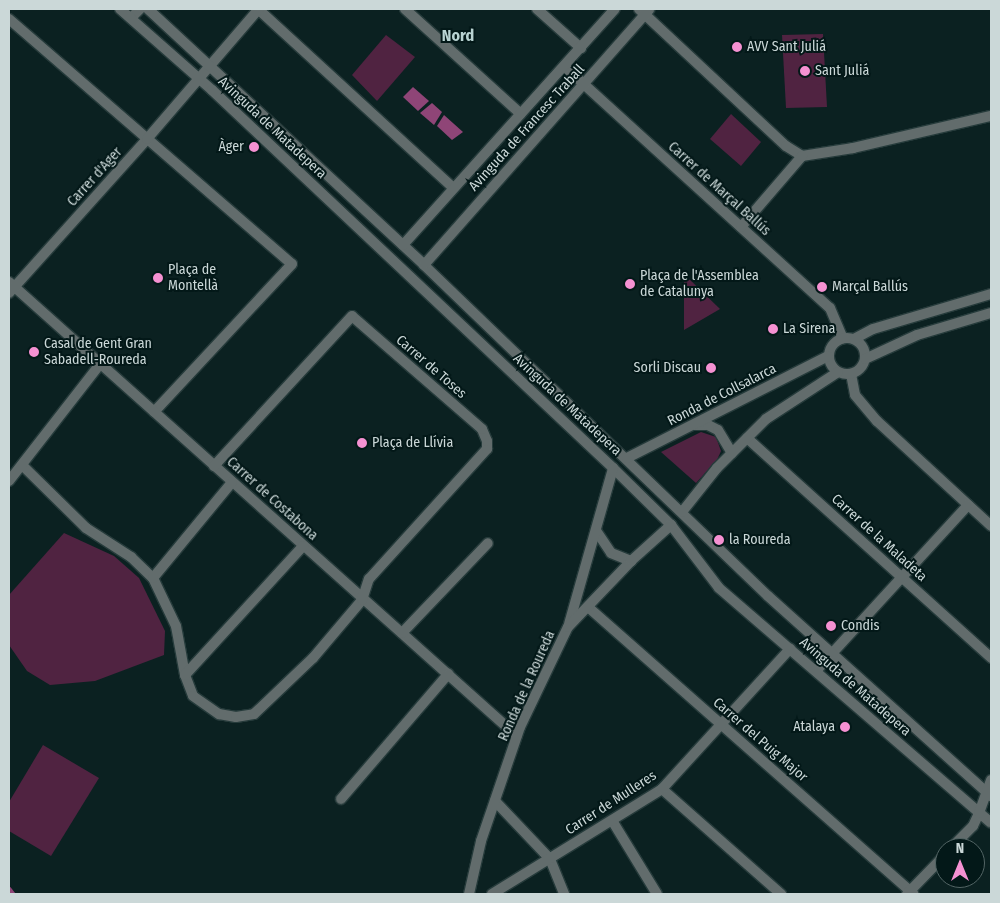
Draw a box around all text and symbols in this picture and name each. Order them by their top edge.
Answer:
district label: Nord [442,26,474,46]
place label: AVV Sant Juliá [747,39,826,55]
marker: AVV Sant Juliá [731,41,743,53]
street label: Avinguda de Francesc Traball [466,61,588,195]
place label: Sant Juliá [815,63,869,79]
marker: Sant Juliá [799,65,811,77]
street label: Avinguda de Matadepera [214,73,330,183]
place label: Àger [218,139,244,155]
street label: Carrer de Marçal Ballús [664,139,774,239]
marker: Àger [248,141,260,153]
street label: Carrer d'Ager [64,144,126,210]
place label: Plaça de Montellà [168,262,218,294]
place label: Plaça de l'Assemblea de Catalunya [640,268,759,300]
marker: Plaça de Montellà [152,272,164,284]
marker: Plaça de l'Assemblea de Catalunya [624,278,636,290]
place label: Marçal Ballús [832,279,908,295]
marker: Marçal Ballús [816,281,828,293]
place label: La Sirena [783,321,835,337]
marker: La Sirena [767,323,779,335]
street label: Carrer de Toses [392,332,470,402]
place label: Casal de Gent Gran Sabadell-Roureda [44,336,152,368]
marker: Casal de Gent Gran Sabadell-Roureda [28,346,40,358]
street label: Avinguda de Matadepera [509,350,625,460]
place label: Sorli Discau [634,360,701,376]
street label: Ronda de Collsalarca [665,360,779,430]
marker: Sorli Discau [705,362,717,374]
place label: Plaça de Llívia [372,435,453,451]
marker: Plaça de Llívia [356,437,368,449]
street label: Carrer de Costabona [223,454,321,544]
street label: Carrer de la Maladeta [828,491,930,585]
place label: la Roureda [729,532,791,548]
marker: la Roureda [713,534,725,546]
place label: Condis [841,618,880,634]
marker: Condis [825,620,837,632]
street label: Ronda de la Roureda [495,628,559,744]
street label: Avinguda de Matadepera [796,634,914,740]
street label: Carrer del Puig Major [709,694,811,786]
place label: Atalaya [793,719,835,735]
marker: Atalaya [839,721,851,733]
street label: Carrer de Mulleres [562,767,660,839]
north arrow [935,838,985,888]
text: N [956,840,964,857]

